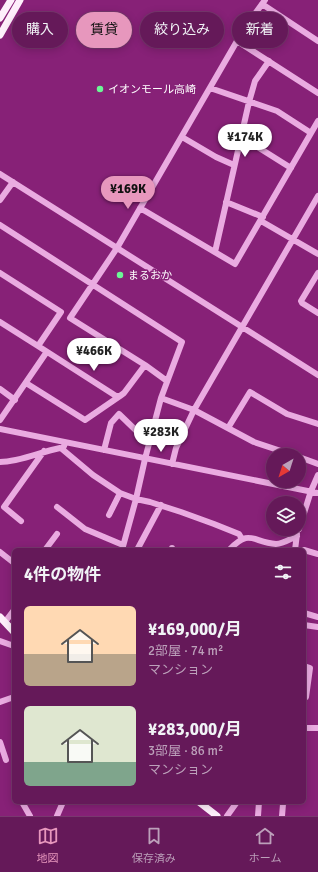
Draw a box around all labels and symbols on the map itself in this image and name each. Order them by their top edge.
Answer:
place label: イオンモール高崎 [108,83,196,96]
marker: イオンモール高崎 [95,84,105,94]
pin: ¥174K [217,124,273,158]
pin: ¥169K [100,176,156,210]
place label: まるおか [128,269,172,282]
marker: まるおか [115,270,125,280]
pin: ¥466K [66,338,122,372]
pin: ¥283K [133,419,189,453]
north arrow [266,448,306,488]

